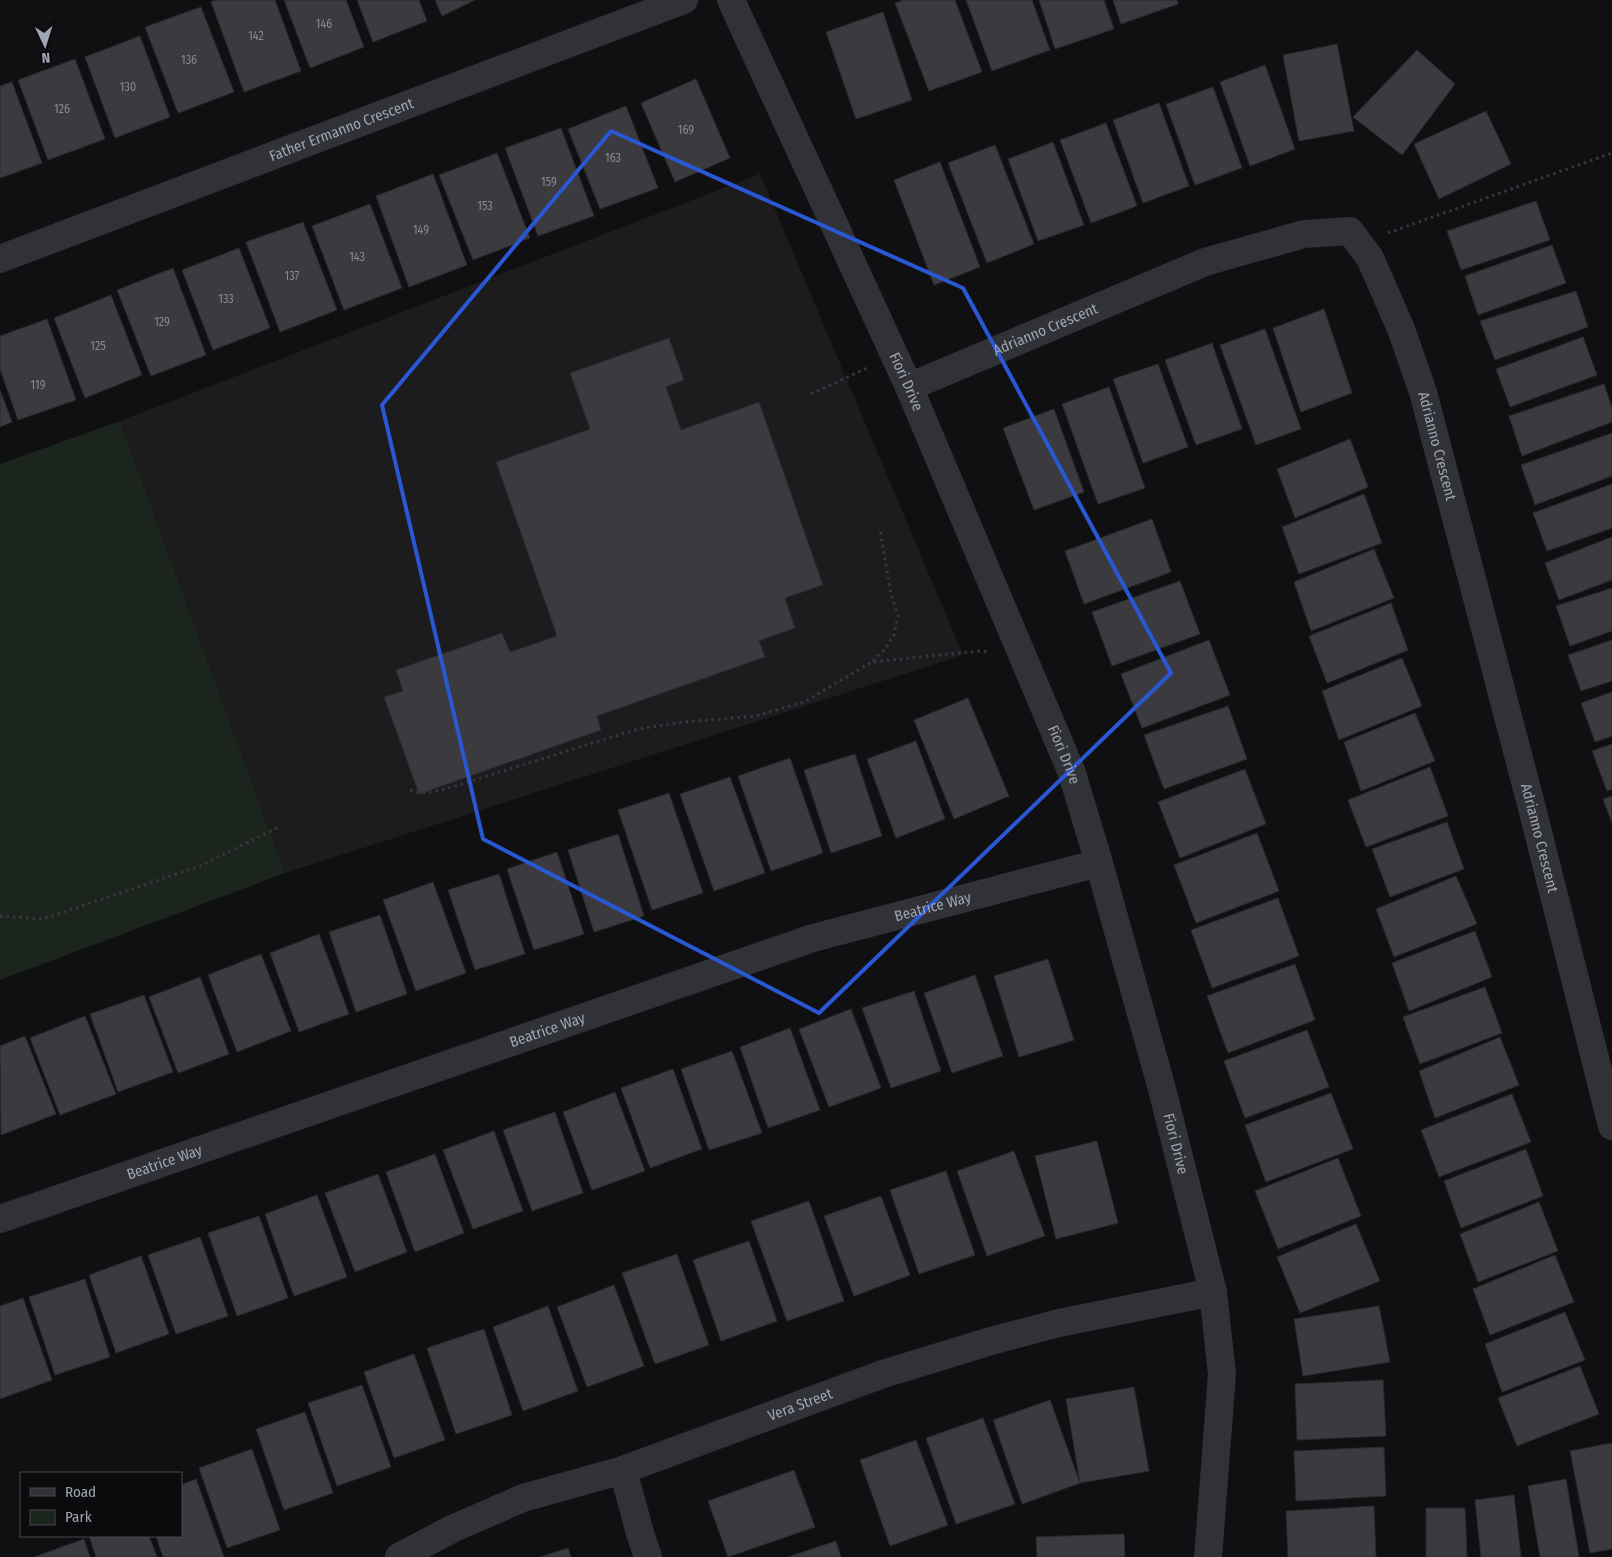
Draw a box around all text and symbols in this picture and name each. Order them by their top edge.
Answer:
house number: 146 [316,17,332,31]
north arrow [20,20,70,70]
house number: 142 [248,29,264,43]
text: N [41,49,51,66]
house number: 136 [181,53,197,67]
house number: 130 [120,80,136,94]
street label: Father Ermanno Crescent [267,94,416,165]
house number: 126 [54,102,70,116]
house number: 169 [678,123,694,137]
house number: 163 [605,151,621,165]
house number: 159 [541,175,557,189]
house number: 153 [477,199,493,213]
house number: 149 [413,223,429,237]
house number: 143 [349,250,365,264]
house number: 137 [285,269,300,283]
house number: 133 [218,292,234,306]
street label: Adrianno Crescent [990,299,1101,360]
house number: 129 [154,315,170,329]
house number: 125 [90,339,106,353]
street label: Fiori Drive [885,350,927,414]
house number: 119 [30,378,46,392]
street label: Adrianno Crescent [1414,390,1460,503]
street label: Fiori Drive [1044,722,1084,786]
street label: Adrianno Crescent [1517,781,1562,895]
street label: Beatrice Way [892,888,973,925]
street label: Beatrice Way [507,1008,588,1051]
street label: Fiori Drive [1159,1111,1192,1176]
street label: Beatrice Way [124,1141,205,1183]
street label: Vera Street [765,1384,835,1425]
legend [20,1472,182,1537]
text: Road [65,1483,96,1501]
text: Park [65,1508,92,1526]

